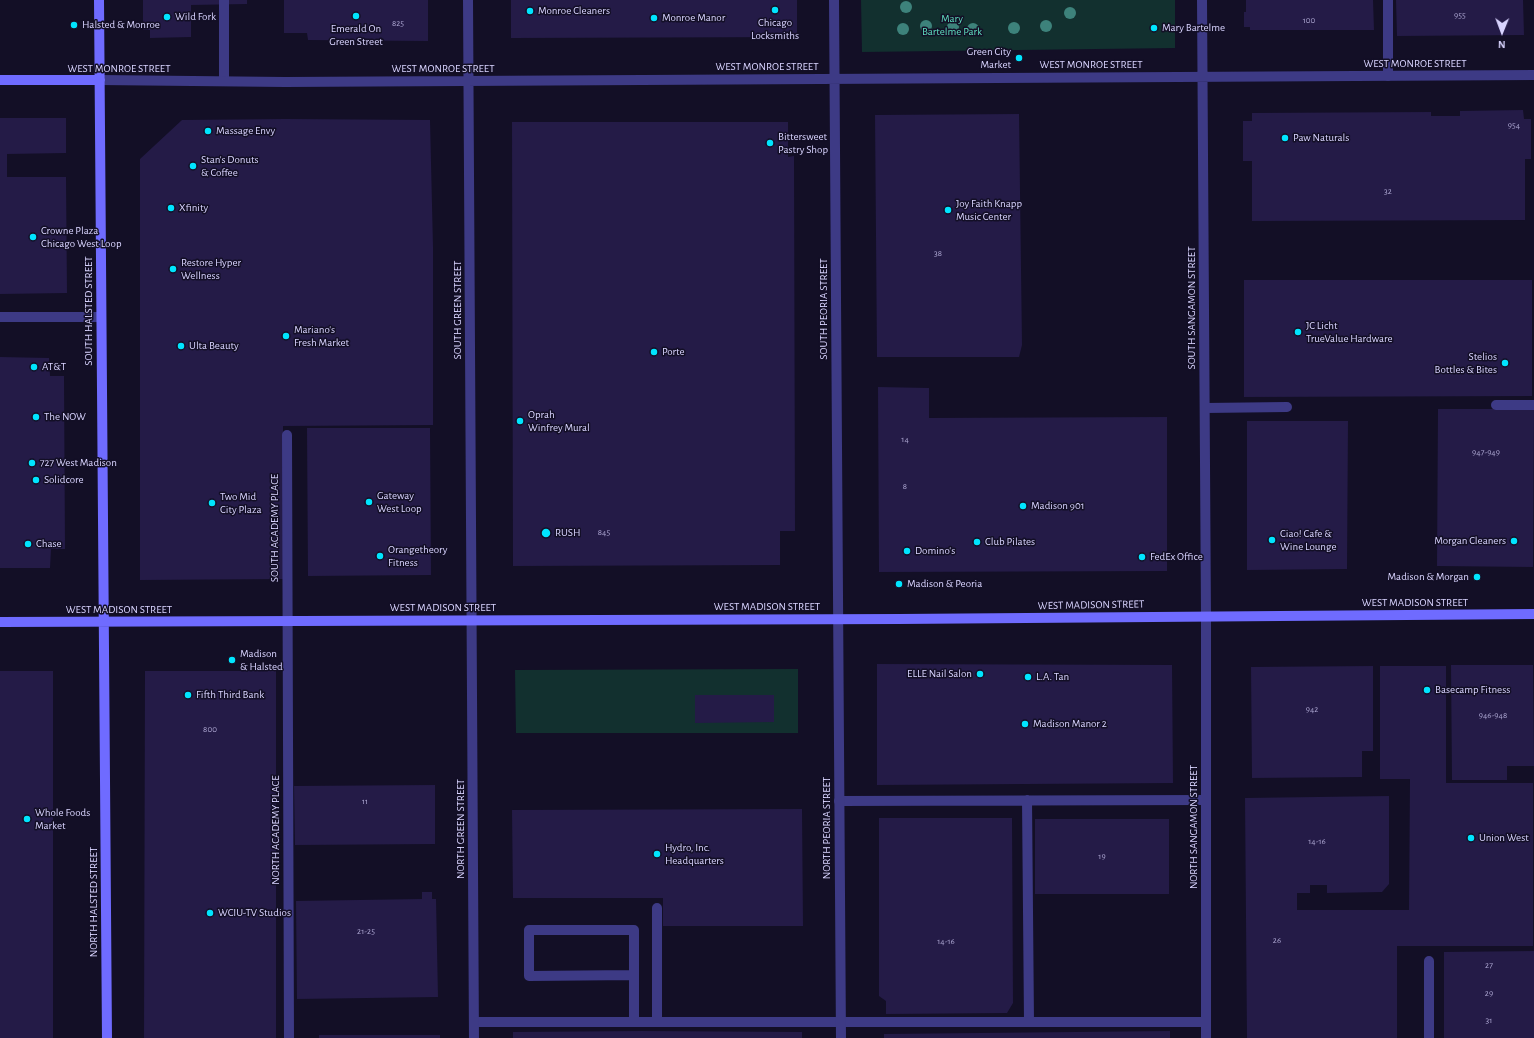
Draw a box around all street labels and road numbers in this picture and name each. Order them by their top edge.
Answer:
street label: WEST MONROE STREET [1363,57,1467,71]
street label: WEST MONROE STREET [1039,58,1143,72]
street label: WEST MONROE STREET [715,60,819,74]
street label: WEST MONROE STREET [67,62,171,76]
street label: WEST MONROE STREET [391,62,495,76]
street label: SOUTH SANGAMON STREET [1185,246,1199,370]
street label: SOUTH HALSTED STREET [82,256,96,366]
street label: SOUTH PEORIA STREET [817,258,831,360]
street label: SOUTH GREEN STREET [451,261,465,359]
street label: SOUTH ACADEMY PLACE [268,474,282,582]
street label: WEST MADISON STREET [1362,596,1468,610]
street label: WEST MADISON STREET [1038,597,1144,613]
street label: WEST MADISON STREET [714,600,820,614]
street label: WEST MADISON STREET [390,601,496,615]
street label: WEST MADISON STREET [66,603,172,617]
street label: NORTH SANGAMON STREET [1187,765,1201,889]
street label: NORTH ACADEMY PLACE [269,775,283,885]
street label: NORTH PEORIA STREET [820,777,834,879]
street label: NORTH GREEN STREET [454,779,468,879]
street label: NORTH HALSTED STREET [87,847,101,957]

